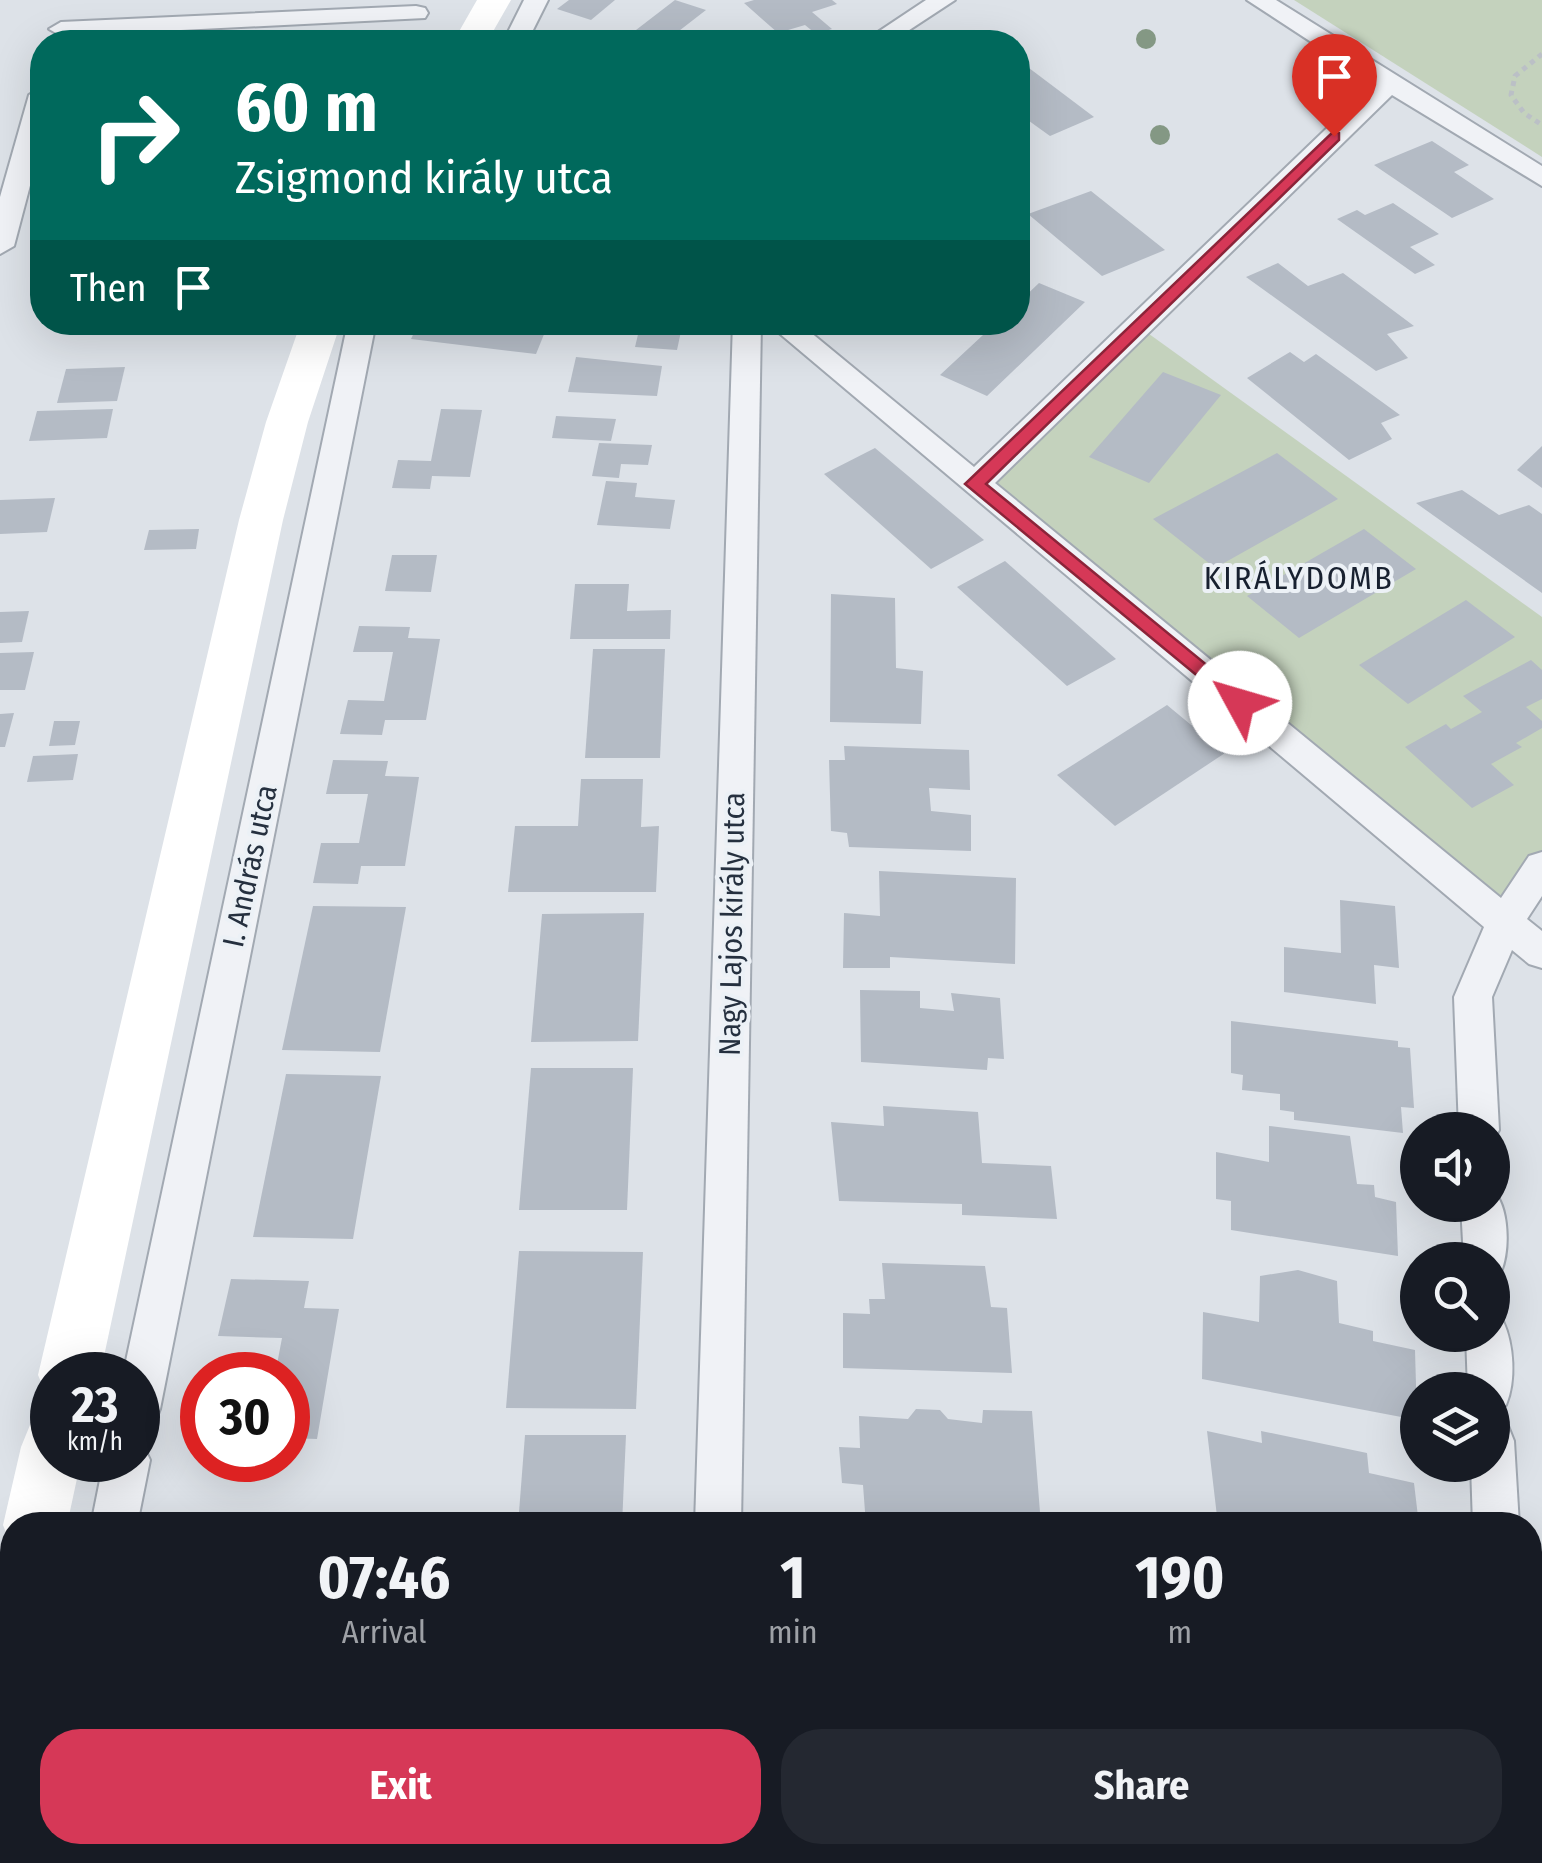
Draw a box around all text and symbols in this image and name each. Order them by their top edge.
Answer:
pin [1292,34,1377,137]
icon: arrive [1307,49,1362,104]
text: 60 m [235,66,378,150]
icon: right [70,70,200,200]
text: Zsigmond király utca [235,151,613,205]
icon: arrive [166,260,221,315]
text: Then [70,265,146,311]
district label: KIRÁLYDOMB [1204,559,1394,597]
position arrow [1188,651,1292,755]
street label: I. András utca [215,781,285,951]
street label: Nagy Lajos király utca [712,792,752,1056]
map controls [1400,1112,1510,1482]
button: sound [1400,1112,1510,1222]
button: search [1400,1242,1510,1352]
speed limit sign: 30 [180,1352,310,1482]
button: layers [1400,1372,1510,1482]
text: 23 [72,1375,118,1435]
text: km/h [67,1427,123,1457]
text: 07:46 [318,1542,451,1614]
text: 1 [780,1542,806,1614]
text: 190 [1135,1542,1224,1614]
text: Arrival [342,1613,426,1651]
text: min [768,1613,818,1651]
text: m [1168,1613,1192,1651]
button: Exit [40,1729,761,1844]
button: Share [781,1729,1502,1844]

